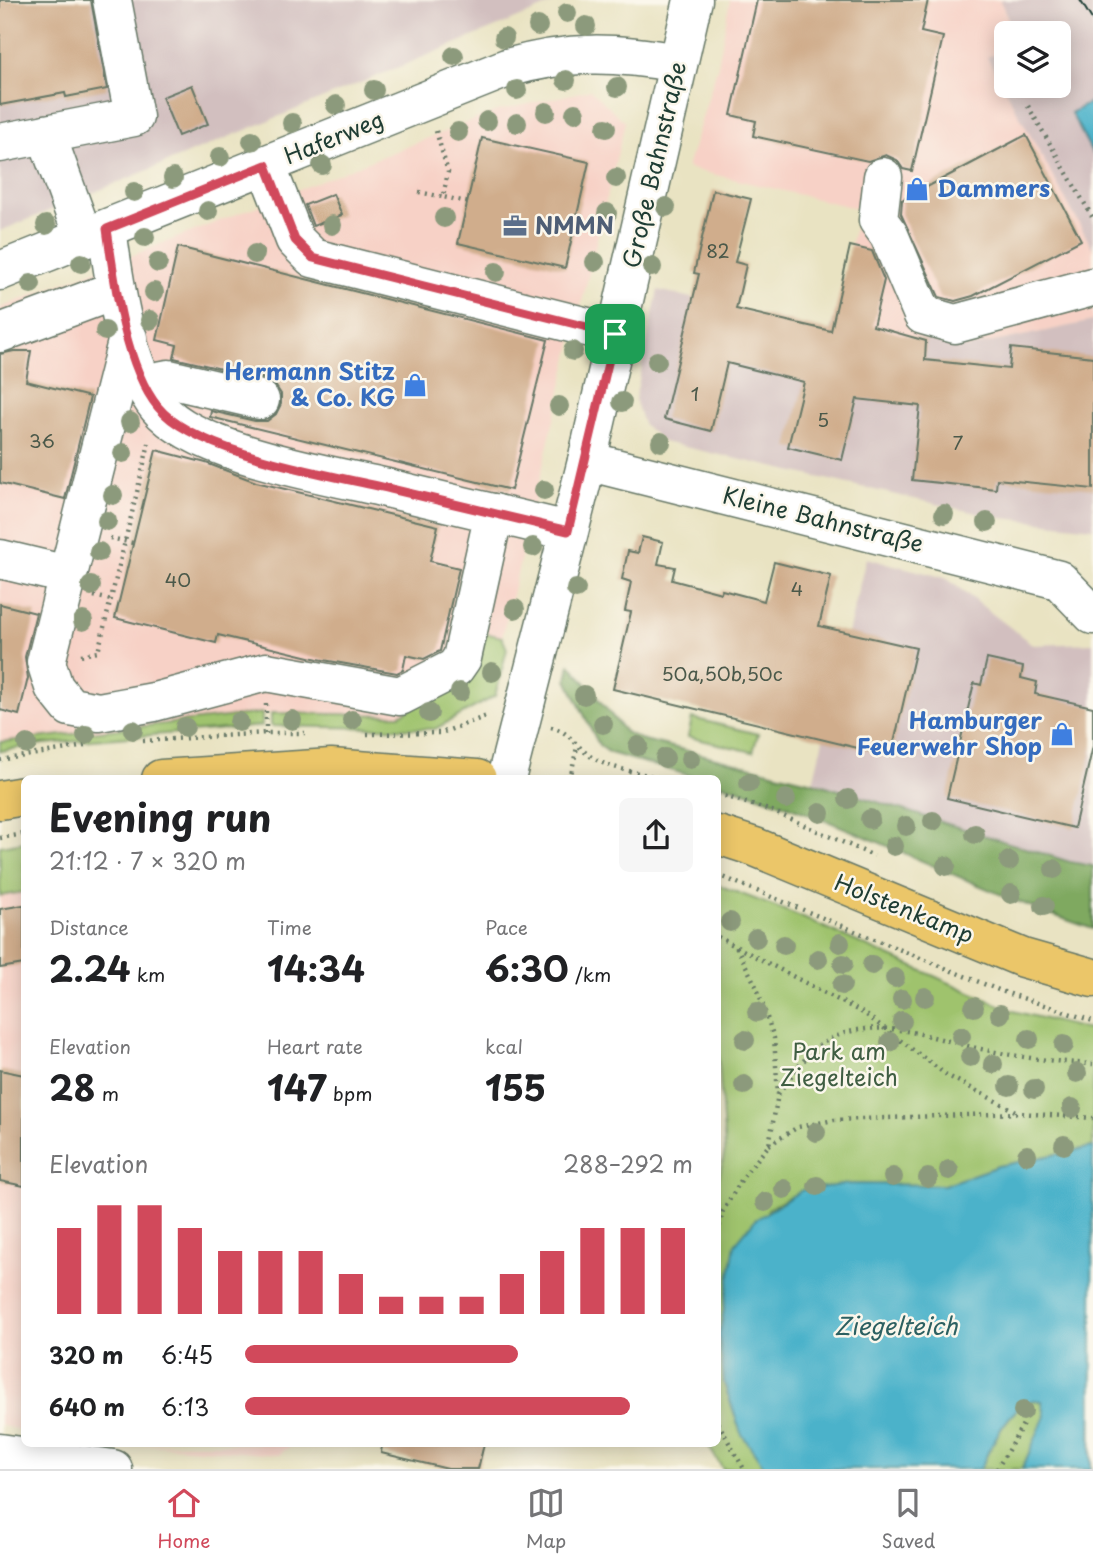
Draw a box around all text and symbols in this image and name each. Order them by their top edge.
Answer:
map controls [994,21,1071,98]
button: layers [994,21,1071,98]
street label: Große Bahnstraße [613,58,694,271]
street label: Haferweg [278,101,389,173]
place label: Dammers [937,170,1050,205]
shop icon: Dammers [903,175,931,203]
place label: NMMN [535,207,614,242]
office icon: NMMN [501,212,529,240]
house number: 82 [706,236,730,264]
pin [585,304,645,364]
icon: arrive [596,315,634,353]
place label: Hermann Stitz & Co. KG [224,353,395,414]
shop icon: Hermann Stitz & Co. KG [401,371,429,399]
house number: 1 [691,379,699,407]
house number: 5 [817,405,829,433]
house number: 36 [29,426,55,454]
house number: 7 [953,428,964,456]
street label: Kleine Bahnstraße [719,477,927,560]
house number: 40 [165,565,191,593]
house number: 4 [791,574,803,602]
house number: 50a,50b,50c [661,659,783,687]
place label: Hamburger Feuerwehr Shop [857,702,1042,763]
shop icon: Hamburger Feuerwehr Shop [1048,720,1076,748]
text: Evening run [49,788,271,845]
button: share [619,798,693,872]
text: 21:12 · 7 × 320 m [49,843,246,878]
street label: Holstenkamp [830,864,980,951]
text: Distance [49,913,129,941]
text: Time [267,913,312,941]
text: Pace [485,913,528,941]
text: 2.24 [49,941,130,994]
text: 14:34 [267,941,365,994]
text: 6:30 [485,941,569,994]
text: km [130,960,165,988]
text: /km [569,960,611,988]
text: Elevation [49,1032,131,1060]
text: Heart rate [267,1032,363,1060]
text: kcal [485,1032,523,1060]
park label: Park am Ziegelteich [780,1033,898,1094]
text: 28 [49,1060,96,1113]
text: 147 [267,1060,327,1113]
text: 155 [485,1060,546,1113]
text: m [96,1079,119,1107]
text: bpm [327,1079,372,1107]
text: Elevation [49,1146,148,1181]
text: 288–292 m [563,1146,693,1181]
water label: Ziegelteich [835,1307,959,1343]
text: 320 m [49,1337,123,1372]
text: 6:45 [161,1337,213,1372]
text: 640 m [49,1389,125,1424]
text: 6:13 [161,1389,209,1424]
tab: Home [158,1484,210,1554]
tab: Map [526,1484,566,1554]
tab: Saved [881,1484,935,1554]

